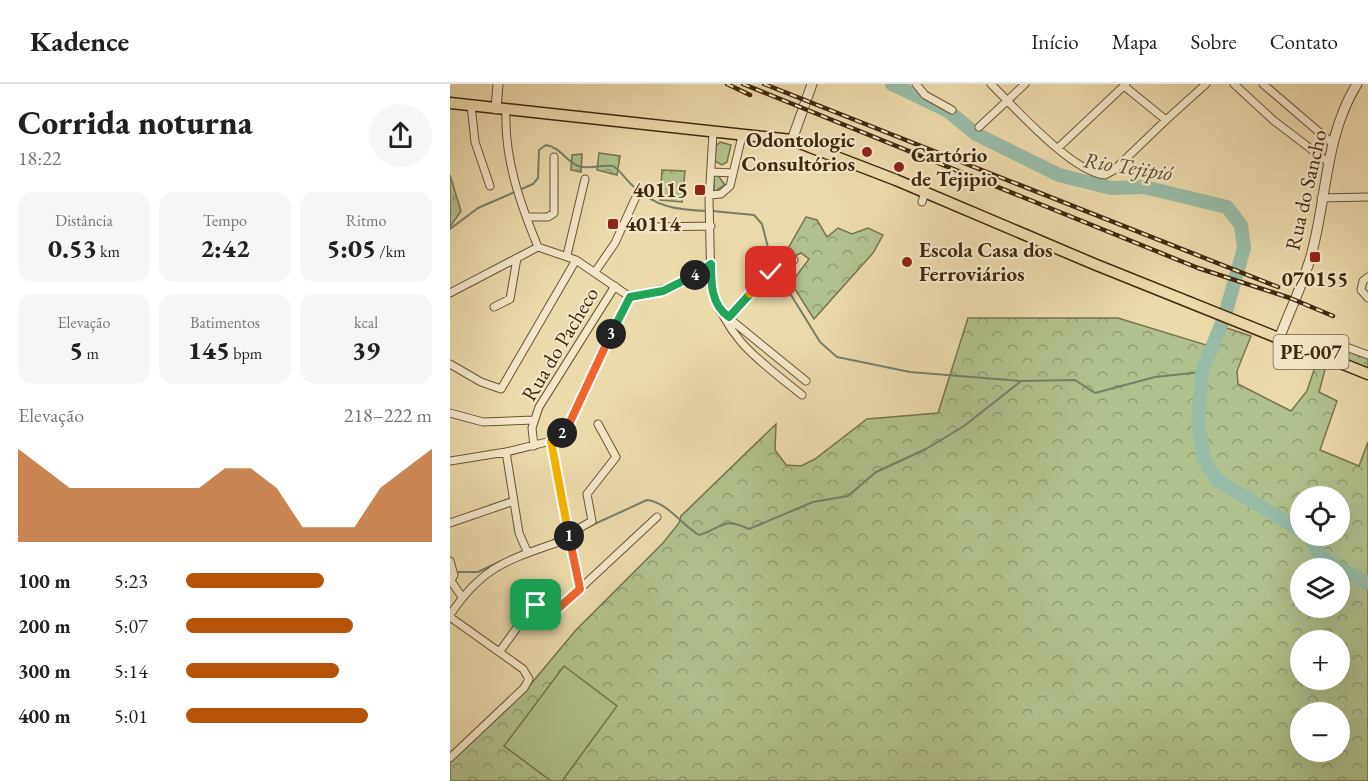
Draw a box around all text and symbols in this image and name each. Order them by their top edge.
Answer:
text: Kadence [30,23,129,59]
text: Início [1031,28,1079,55]
text: Mapa [1112,28,1157,55]
text: Sobre [1190,28,1237,55]
text: Contato [1270,28,1338,55]
text: Corrida noturna [18,101,252,144]
button: share [369,104,432,167]
place label: Odontologic Consultórios [741,126,855,177]
street label: Rua do Sancho [1279,127,1332,253]
place label: Cartório de Tejipio [911,141,998,192]
text: 18:22 [18,145,61,171]
marker: Odontologic Consultórios [860,145,874,159]
water label: Rio Tejipió [1081,145,1176,188]
marker: Cartório de Tejipio [892,160,906,174]
place label: 40115 [632,176,688,203]
marker: 40115 [693,183,707,197]
text: Distância [55,210,113,231]
text: Tempo [203,210,247,231]
text: Ritmo [346,210,386,231]
place label: 40114 [625,210,681,237]
marker: 40114 [606,217,620,231]
text: 0.53 [48,231,97,265]
text: 2:42 [200,231,250,265]
text: 5:05 [326,231,376,265]
place label: Escola Casa dos Ferroviários [919,236,1053,287]
text: km [97,241,120,262]
text: /km [376,241,406,262]
pin [745,246,796,297]
marker: 070155 [1308,250,1322,264]
icon: check [754,255,787,288]
marker: Escola Casa dos Ferroviários [900,255,914,269]
pin: 4 [680,260,710,290]
text: 4 [691,264,699,285]
place label: 070155 [1282,265,1348,292]
street label: Rua do Pacheco [515,282,604,406]
text: Elevação [58,312,110,333]
text: Batimentos [190,312,260,333]
text: kcal [354,312,378,333]
pin: 3 [596,319,626,349]
text: 3 [607,323,615,344]
text: 5 [69,333,83,367]
text: 145 [188,333,230,367]
text: 39 [352,333,380,367]
road number: PE-007 [1274,335,1348,369]
text: m [83,343,99,364]
text: bpm [230,343,262,364]
text: Elevação [18,402,84,428]
text: 218–222 m [344,402,432,428]
pin: 2 [547,418,577,448]
text: 2 [558,422,566,443]
map controls [1290,486,1350,762]
button: locate [1290,486,1350,546]
pin: 1 [554,521,584,551]
text: 1 [565,525,573,546]
button: layers [1290,558,1350,618]
text: 100 m [18,568,71,594]
text: 5:23 [114,568,148,594]
pin [510,579,561,630]
icon: arrive [519,588,552,621]
text: 200 m [18,613,71,639]
text: 5:07 [114,613,148,639]
button: + [1290,630,1350,690]
text: 300 m [18,658,71,684]
text: 5:14 [114,658,148,684]
button: − [1290,702,1350,762]
text: 400 m [18,703,71,729]
text: 5:01 [114,703,148,729]

